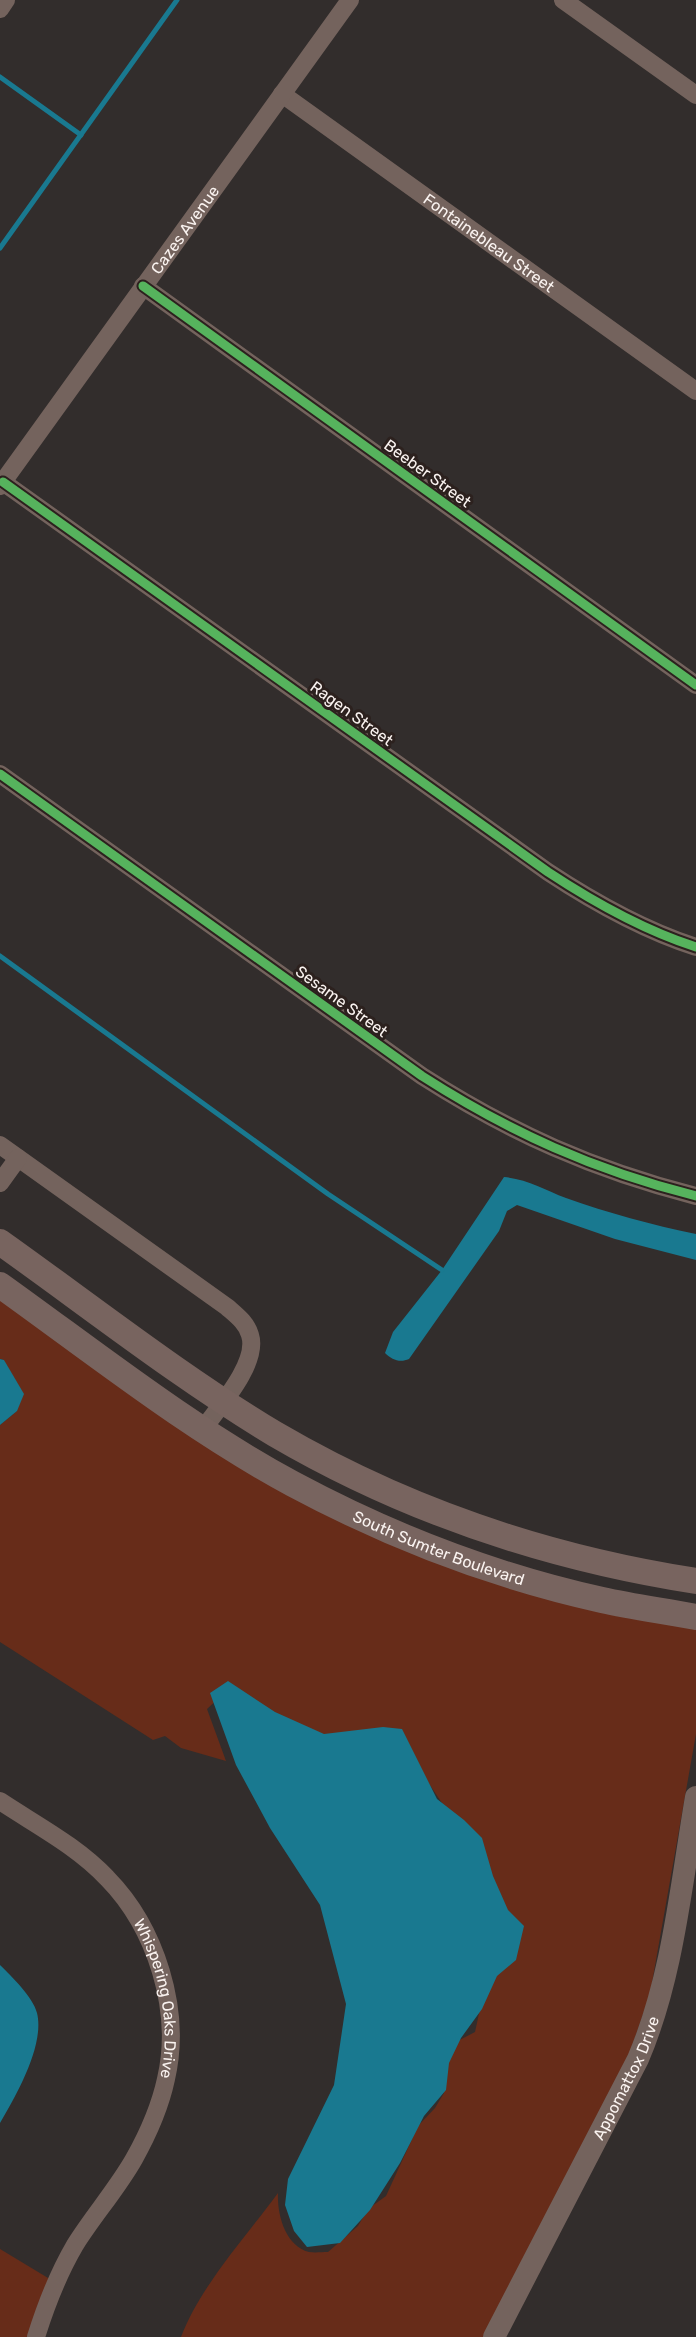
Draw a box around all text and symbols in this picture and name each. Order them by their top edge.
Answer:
street label: Cazes Avenue [147,182,223,278]
street label: Fontainebleau Street [420,190,558,296]
street label: Beeber Street [380,435,475,511]
street label: Ragen Street [307,677,397,750]
street label: Sesame Street [292,962,391,1041]
street label: South Sumter Boulevard [350,1507,527,1589]
street label: Whispering Oaks Drive [130,1915,180,2080]
street label: Appomattox Drive [589,2014,663,2143]

